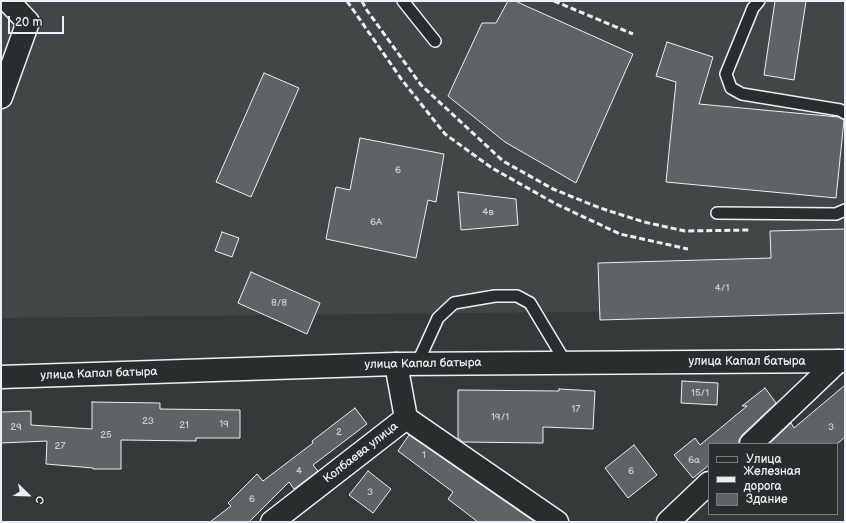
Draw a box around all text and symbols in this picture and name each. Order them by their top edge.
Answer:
scale bar [10,8,66,34]
text: 20 m [15,15,42,30]
house number: 6 [395,164,401,176]
house number: 4в [482,206,494,218]
house number: 6А [370,216,382,228]
house number: 4/1 [715,282,729,294]
house number: 8/8 [271,297,287,309]
street label: улица Капал батыра [688,355,806,369]
street label: улица Капал батыра [364,356,482,372]
street label: улица Капал батыра [40,365,158,383]
house number: 15/1 [691,387,709,399]
house number: 17 [572,403,580,415]
house number: 19/1 [491,411,509,423]
house number: 23 [142,415,154,427]
house number: 19 [219,418,229,430]
house number: 21 [179,419,189,431]
street label: Колбаева улица [321,419,401,487]
house number: 29 [10,421,22,433]
house number: 3 [828,421,834,433]
house number: 2 [336,426,342,438]
house number: 25 [100,429,112,441]
house number: 27 [55,440,65,452]
legend [708,443,838,515]
house number: 1 [422,449,426,461]
text: Улица [746,452,782,467]
house number: 6а [688,454,700,466]
text: Железная дорога [744,464,801,494]
house number: 4 [296,465,302,477]
house number: 6 [628,465,634,477]
north arrow [8,475,48,515]
house number: 3 [367,486,373,498]
text: Здание [746,492,788,507]
house number: 6 [249,493,255,505]
text: С [32,494,47,506]

